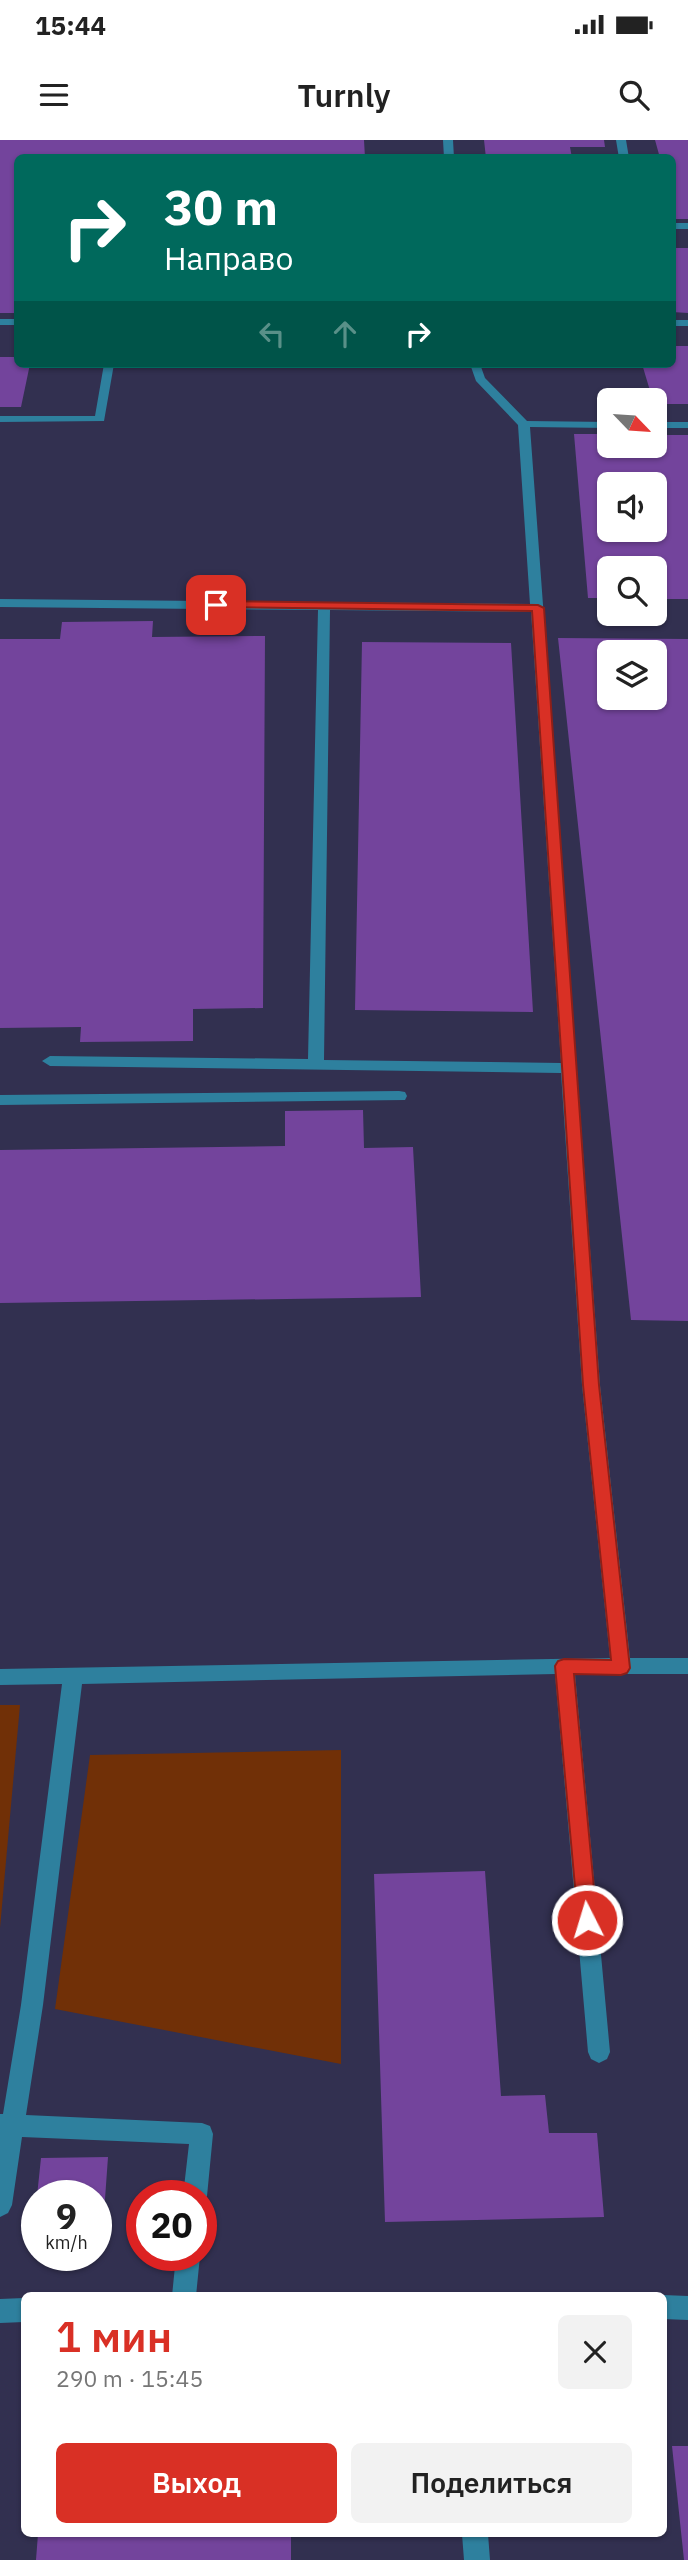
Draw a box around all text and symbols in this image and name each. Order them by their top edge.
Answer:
text: 15:44 [35,8,106,42]
text: Turnly [297,74,391,116]
icon: menu [35,76,73,114]
icon: search [615,76,653,114]
text: 30 m [164,175,278,238]
icon: right [49,182,140,273]
text: Направо [164,237,293,279]
icon: left [253,315,291,353]
icon: ahead [326,315,364,353]
icon: right [399,315,437,353]
north arrow [597,388,667,458]
map controls [597,388,667,710]
button: sound [597,472,667,542]
button: search [597,556,667,626]
pin [186,575,246,635]
icon: arrive [197,586,235,624]
button: layers [597,640,667,710]
position arrow [550,1883,624,1957]
speed limit sign: 20 [126,2180,217,2271]
text: 9 [56,2193,77,2239]
text: km/h [45,2231,88,2254]
text: 1 мин [56,2309,172,2364]
button: close [558,2315,632,2389]
text: 290 m · 15:45 [56,2363,203,2393]
button: Выход [56,2443,337,2523]
button: Поделиться [351,2443,632,2523]

